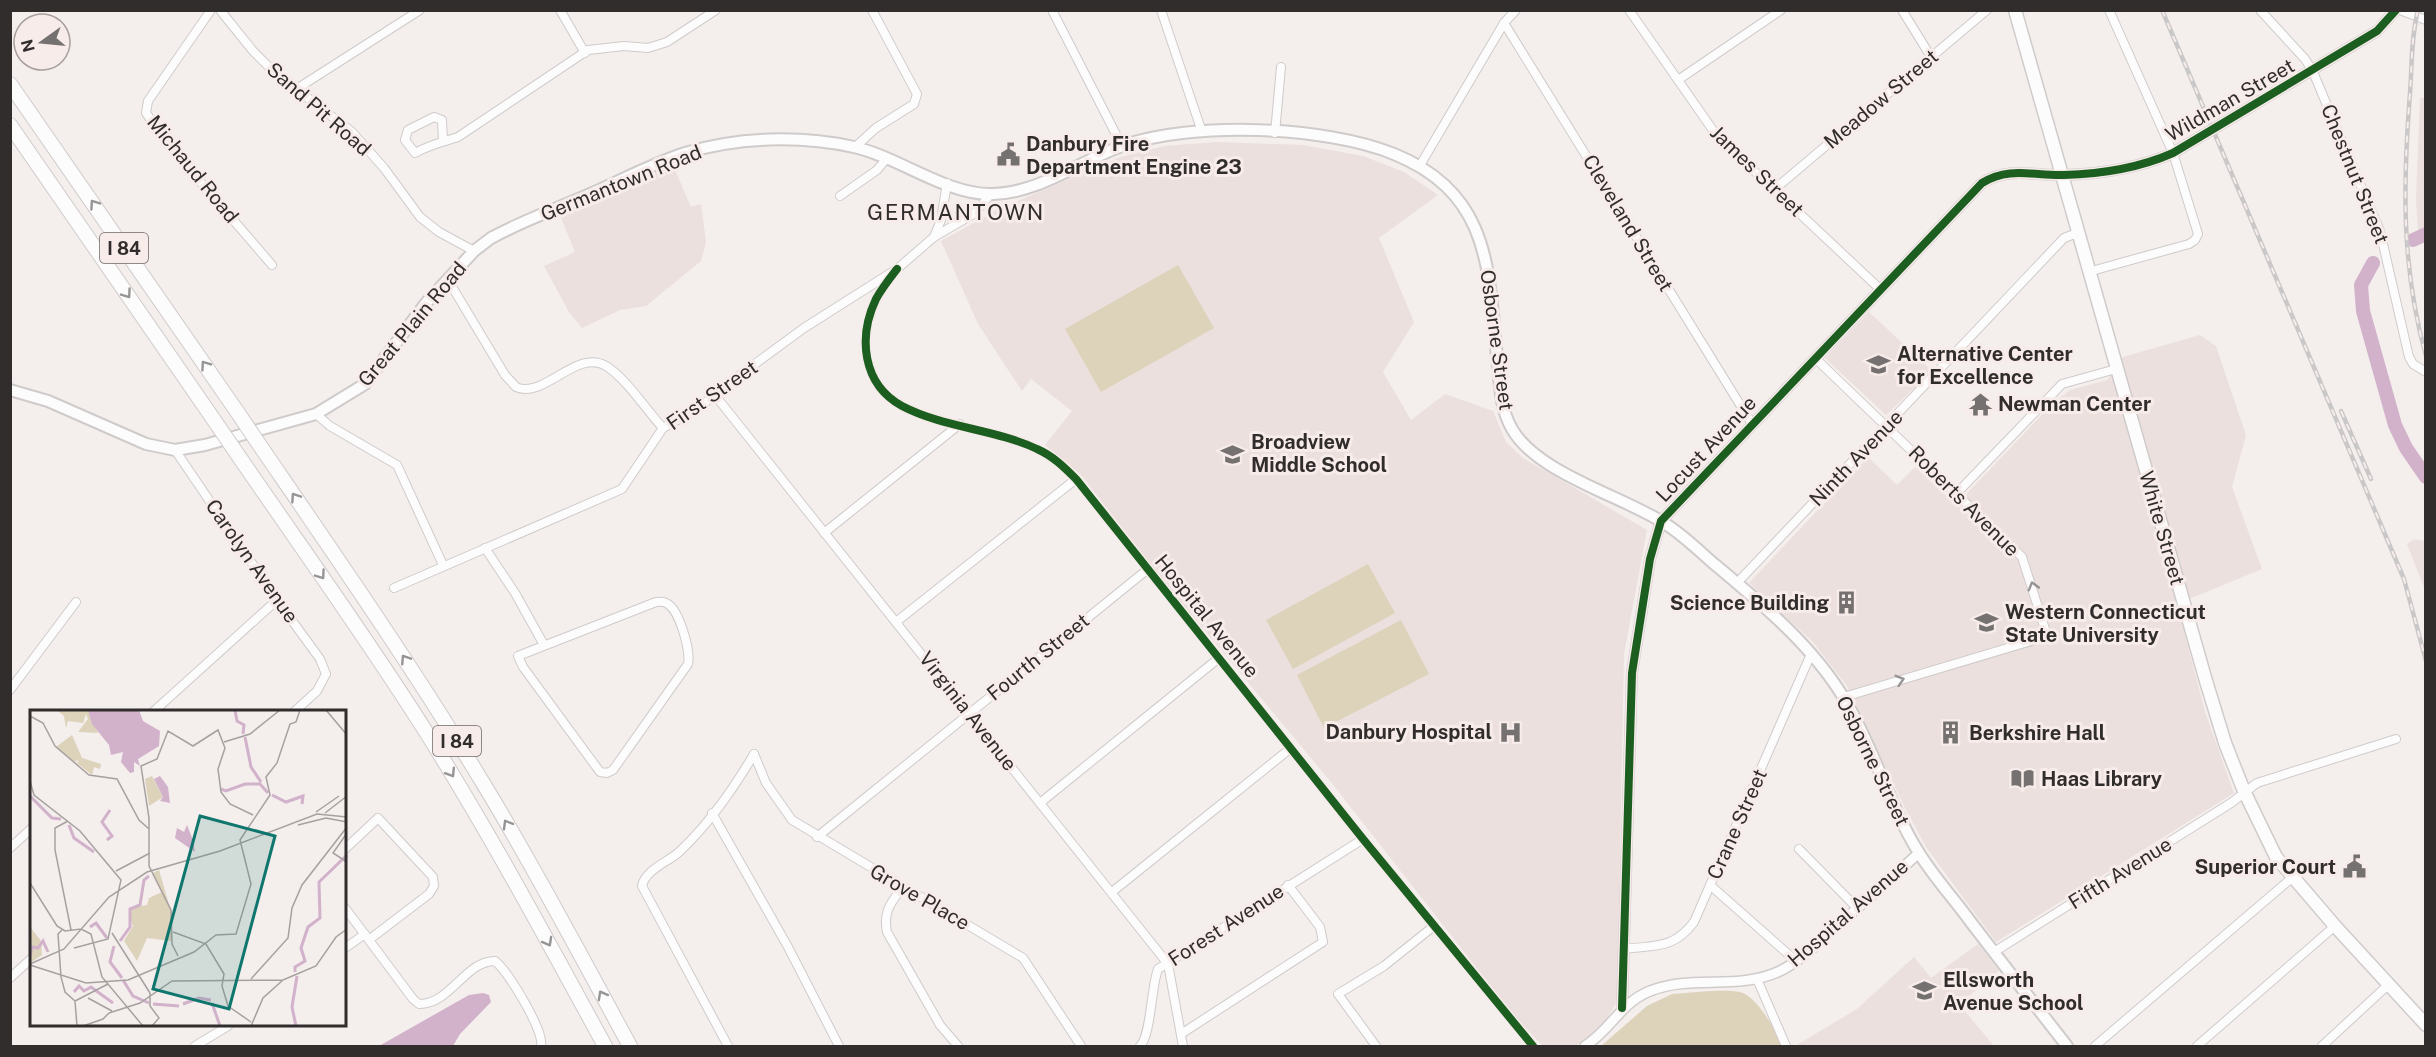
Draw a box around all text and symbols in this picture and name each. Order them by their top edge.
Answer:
north arrow [12,12,72,72]
text: N [17,37,39,54]
street label: Meadow Street [1819,44,1943,154]
street label: Wildman Street [2161,53,2299,147]
street label: Sand Pit Road [262,57,376,161]
street label: Chestnut Street [2316,101,2394,247]
street label: Michaud Road [142,110,244,228]
street label: James Street [1705,120,1809,222]
place label: Danbury Fire Department Engine 23 [1026,132,1242,179]
street label: Germantown Road [537,140,705,226]
public building icon: Danbury Fire Department Engine 23 [995,142,1021,168]
street label: Cleveland Street [1578,150,1678,296]
district label: GERMANTOWN [867,199,1045,225]
one-way arrow [90,200,101,211]
road number: I 84 [100,233,148,263]
street label: Great Plain Road [353,257,471,391]
street label: Osborne Street [1475,268,1519,412]
one-way arrow [120,287,131,298]
place label: Alternative Center for Excellence [1897,342,2073,389]
school or university icon: Alternative Center for Excellence [1866,352,1892,378]
street label: First Street [662,355,762,435]
one-way arrow [201,360,212,371]
street label: Locust Avenue [1651,391,1761,507]
temple icon: Newman Center [1967,391,1993,417]
place label: Newman Center [1998,392,2151,416]
street label: Ninth Avenue [1804,405,1908,511]
place label: Broadview Middle School [1251,430,1387,477]
school or university icon: Broadview Middle School [1220,441,1246,467]
street label: Roberts Avenue [1904,441,2024,561]
street label: White Street [2134,468,2190,588]
one-way arrow [291,493,302,504]
street label: Carolyn Avenue [201,495,303,627]
street label: Hospital Avenue [1150,549,1264,683]
one-way arrow [314,568,325,579]
one-way arrow [2028,581,2040,592]
building icon: Science Building [1834,590,1860,616]
place label: Science Building [1670,591,1829,615]
place label: Western Connecticut State University [2005,600,2206,647]
street label: Fourth Street [982,608,1094,706]
school or university icon: Western Connecticut State University [1974,610,2000,636]
street label: Virginia Avenue [914,647,1022,775]
one-way arrow [400,655,412,665]
one-way arrow [1894,675,1905,687]
street label: Osborne Street [1831,692,1915,830]
inset map [30,710,346,1027]
hospital icon: Danbury Hospital [1497,719,1523,745]
place label: Danbury Hospital [1325,720,1492,744]
building icon: Berkshire Hall [1938,720,1964,746]
place label: Berkshire Hall [1969,721,2105,745]
road number: I 84 [433,726,481,756]
street label: Crane Street [1702,765,1772,883]
library icon: Haas Library [2010,766,2036,792]
one-way arrow [444,767,456,777]
place label: Haas Library [2041,767,2162,791]
one-way arrow [503,820,515,831]
street label: Fifth Avenue [2064,832,2176,914]
street label: Hospital Avenue [1783,854,1913,972]
public building icon: Superior Court [2341,854,2367,880]
place label: Superior Court [2194,855,2336,879]
street label: Grove Place [866,859,974,935]
street label: Forest Avenue [1164,879,1288,971]
one-way arrow [541,936,552,946]
place label: Ellsworth Avenue School [1943,968,2084,1015]
school or university icon: Ellsworth Avenue School [1912,978,1938,1004]
one-way arrow [598,991,609,1001]

